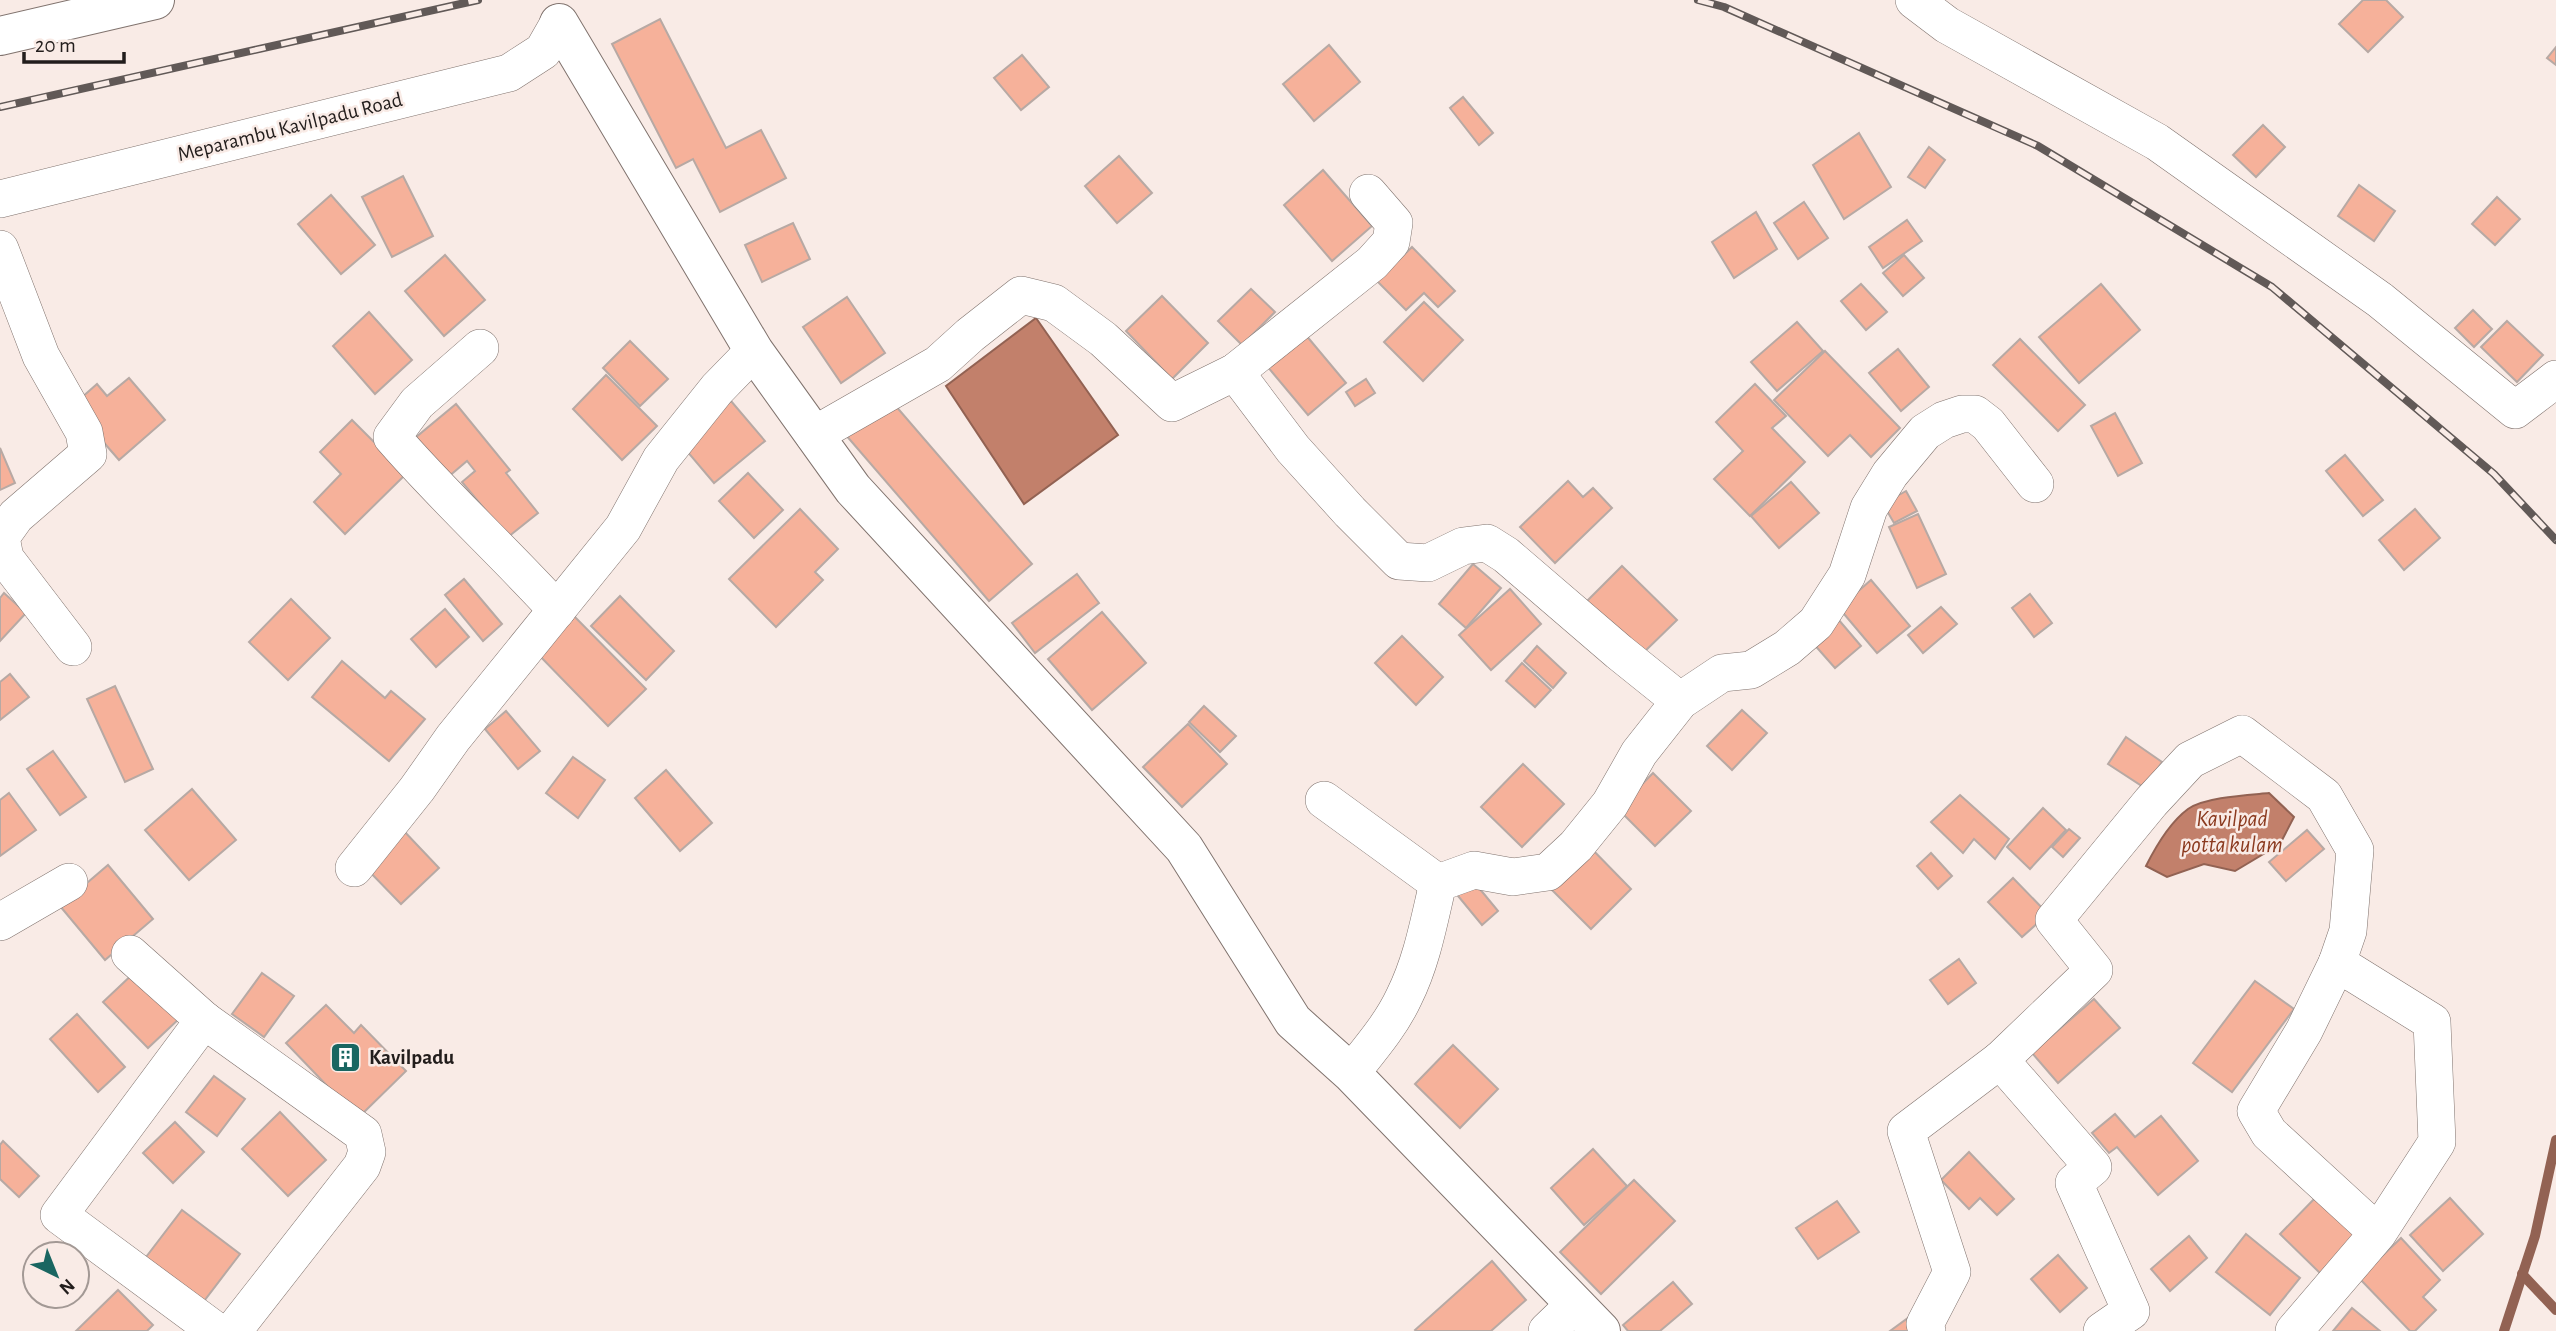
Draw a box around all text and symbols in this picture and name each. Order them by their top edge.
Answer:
scale bar [24,21,124,65]
text: 20 m [35,35,76,56]
street label: Meparambu Kavilpadu Road [175,89,405,165]
water label: Kavilpad potta kulam [2181,808,2283,857]
building icon: Kavilpadu [329,1040,363,1074]
place label: Kavilpadu [369,1047,454,1068]
north arrow [21,1240,91,1310]
text: N [55,1275,78,1298]

